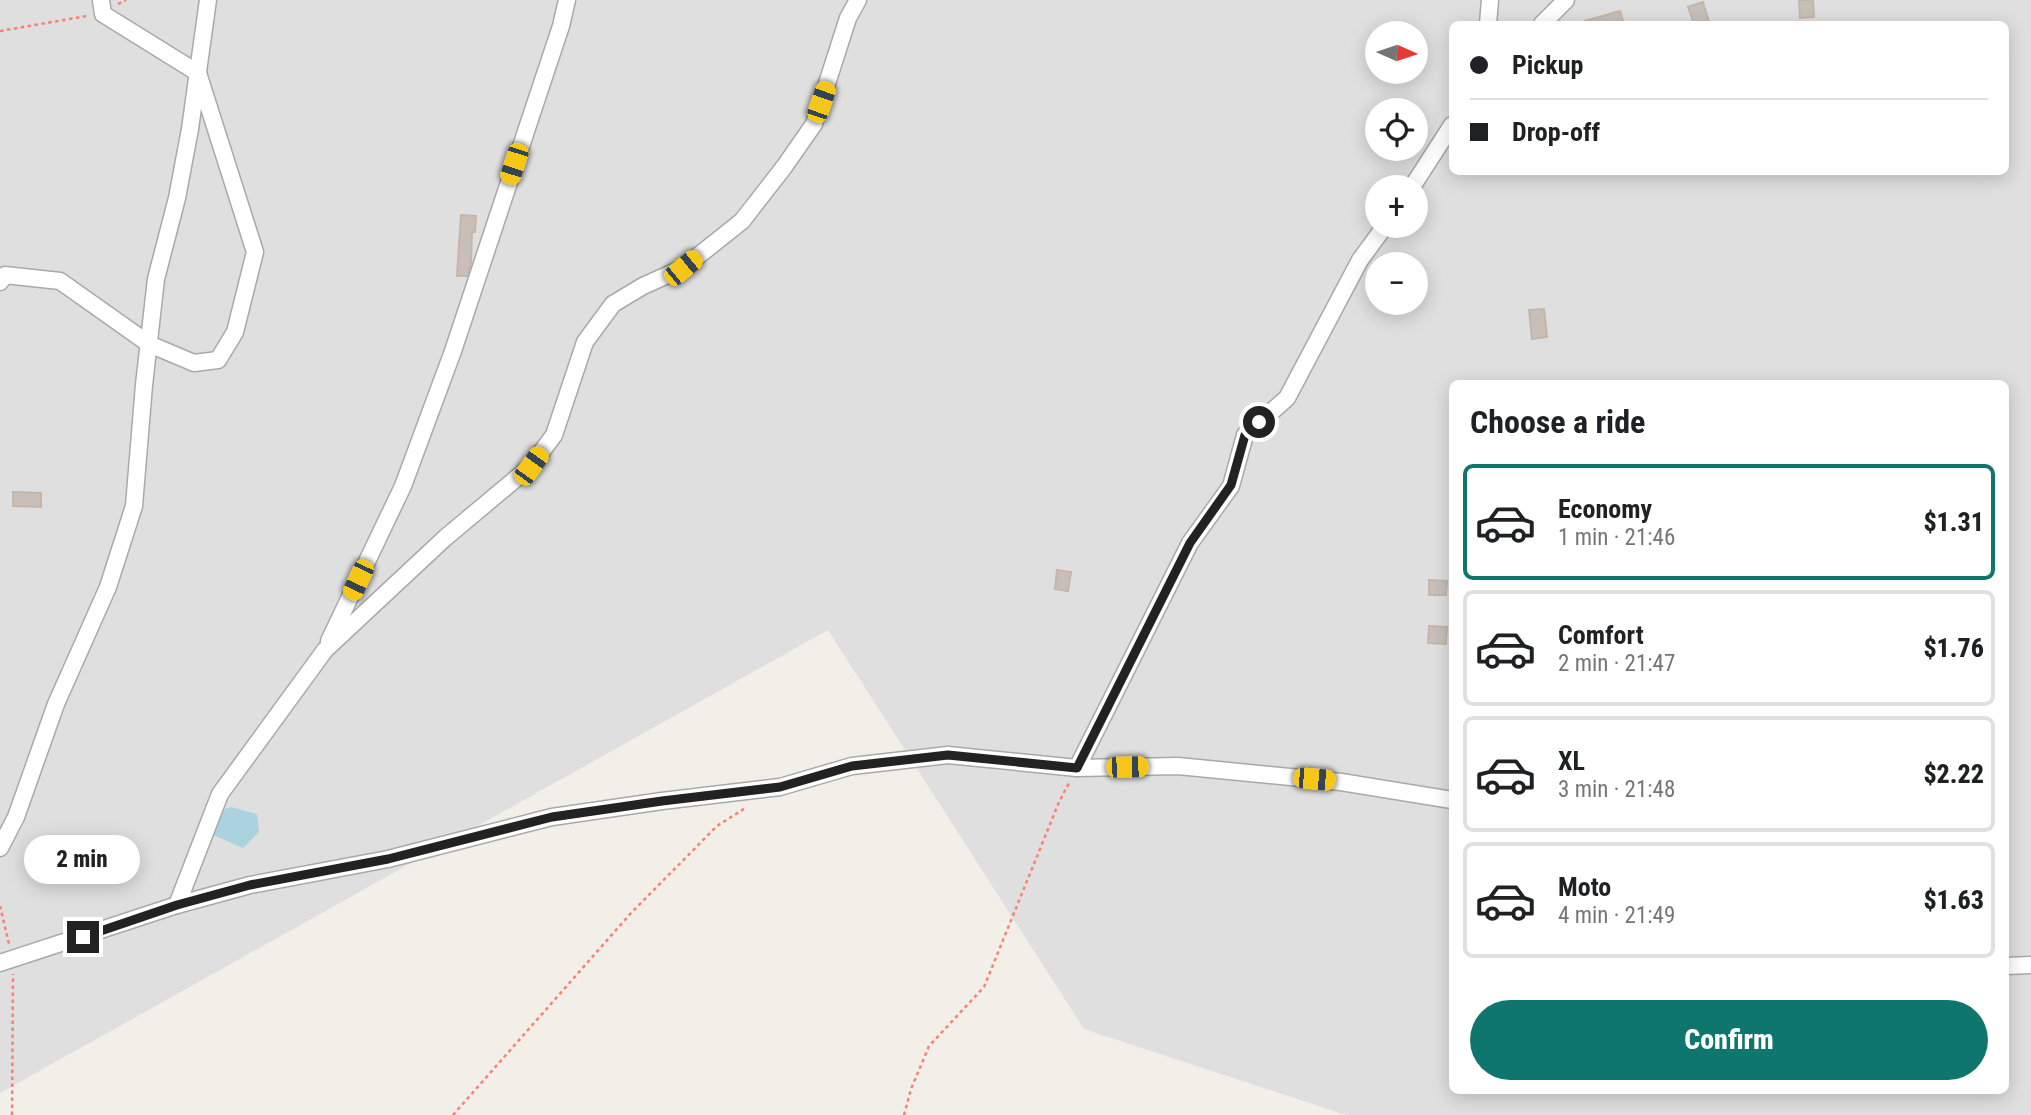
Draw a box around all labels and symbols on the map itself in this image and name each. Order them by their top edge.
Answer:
north arrow [1365,21,1428,84]
car [805,79,838,125]
car [498,141,531,187]
car [661,247,706,289]
route start [1243,406,1275,438]
car [511,443,552,489]
car [340,557,377,603]
car [1106,756,1149,778]
car [1293,767,1336,791]
callout: 2 min [25,836,141,884]
route end [67,921,99,953]

